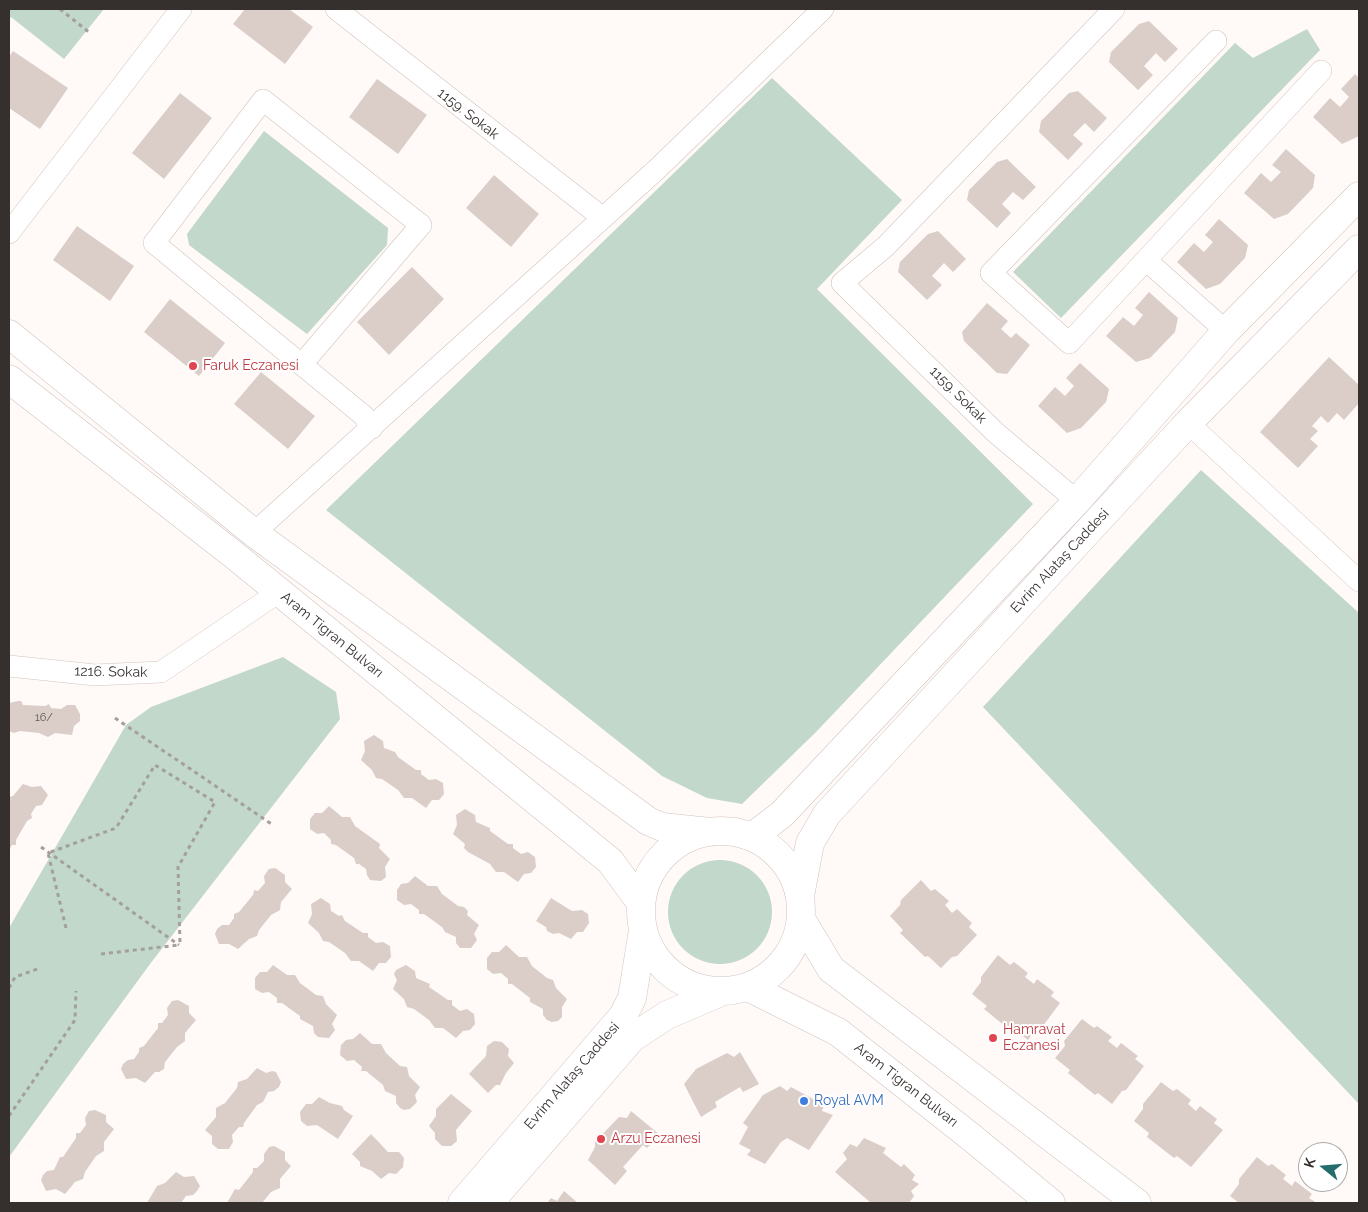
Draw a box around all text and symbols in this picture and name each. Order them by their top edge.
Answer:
street label: 1159. Sokak [434,85,502,143]
place label: Faruk Eczanesi [203,358,299,374]
marker: Faruk Eczanesi [187,360,199,372]
street label: 1159. Sokak [926,363,990,427]
street label: Evrim Alataş Caddesi [1007,505,1113,617]
street label: Aram Tigran Bulvarı [277,589,387,681]
street label: 1216. Sokak [74,663,148,681]
house number: 16/ [35,711,53,725]
street label: Evrim Alataş Caddesi [521,1019,623,1133]
place label: Hamravat Eczanesi [1003,1022,1066,1054]
marker: Hamravat Eczanesi [987,1032,999,1044]
street label: Aram Tigran Bulvarı [851,1039,961,1131]
place label: Royal AVM [814,1093,884,1109]
marker: Royal AVM [798,1095,810,1107]
place label: Arzu Eczanesi [611,1131,701,1147]
marker: Arzu Eczanesi [595,1133,607,1145]
north arrow [1298,1142,1348,1192]
text: K [1301,1156,1319,1170]

